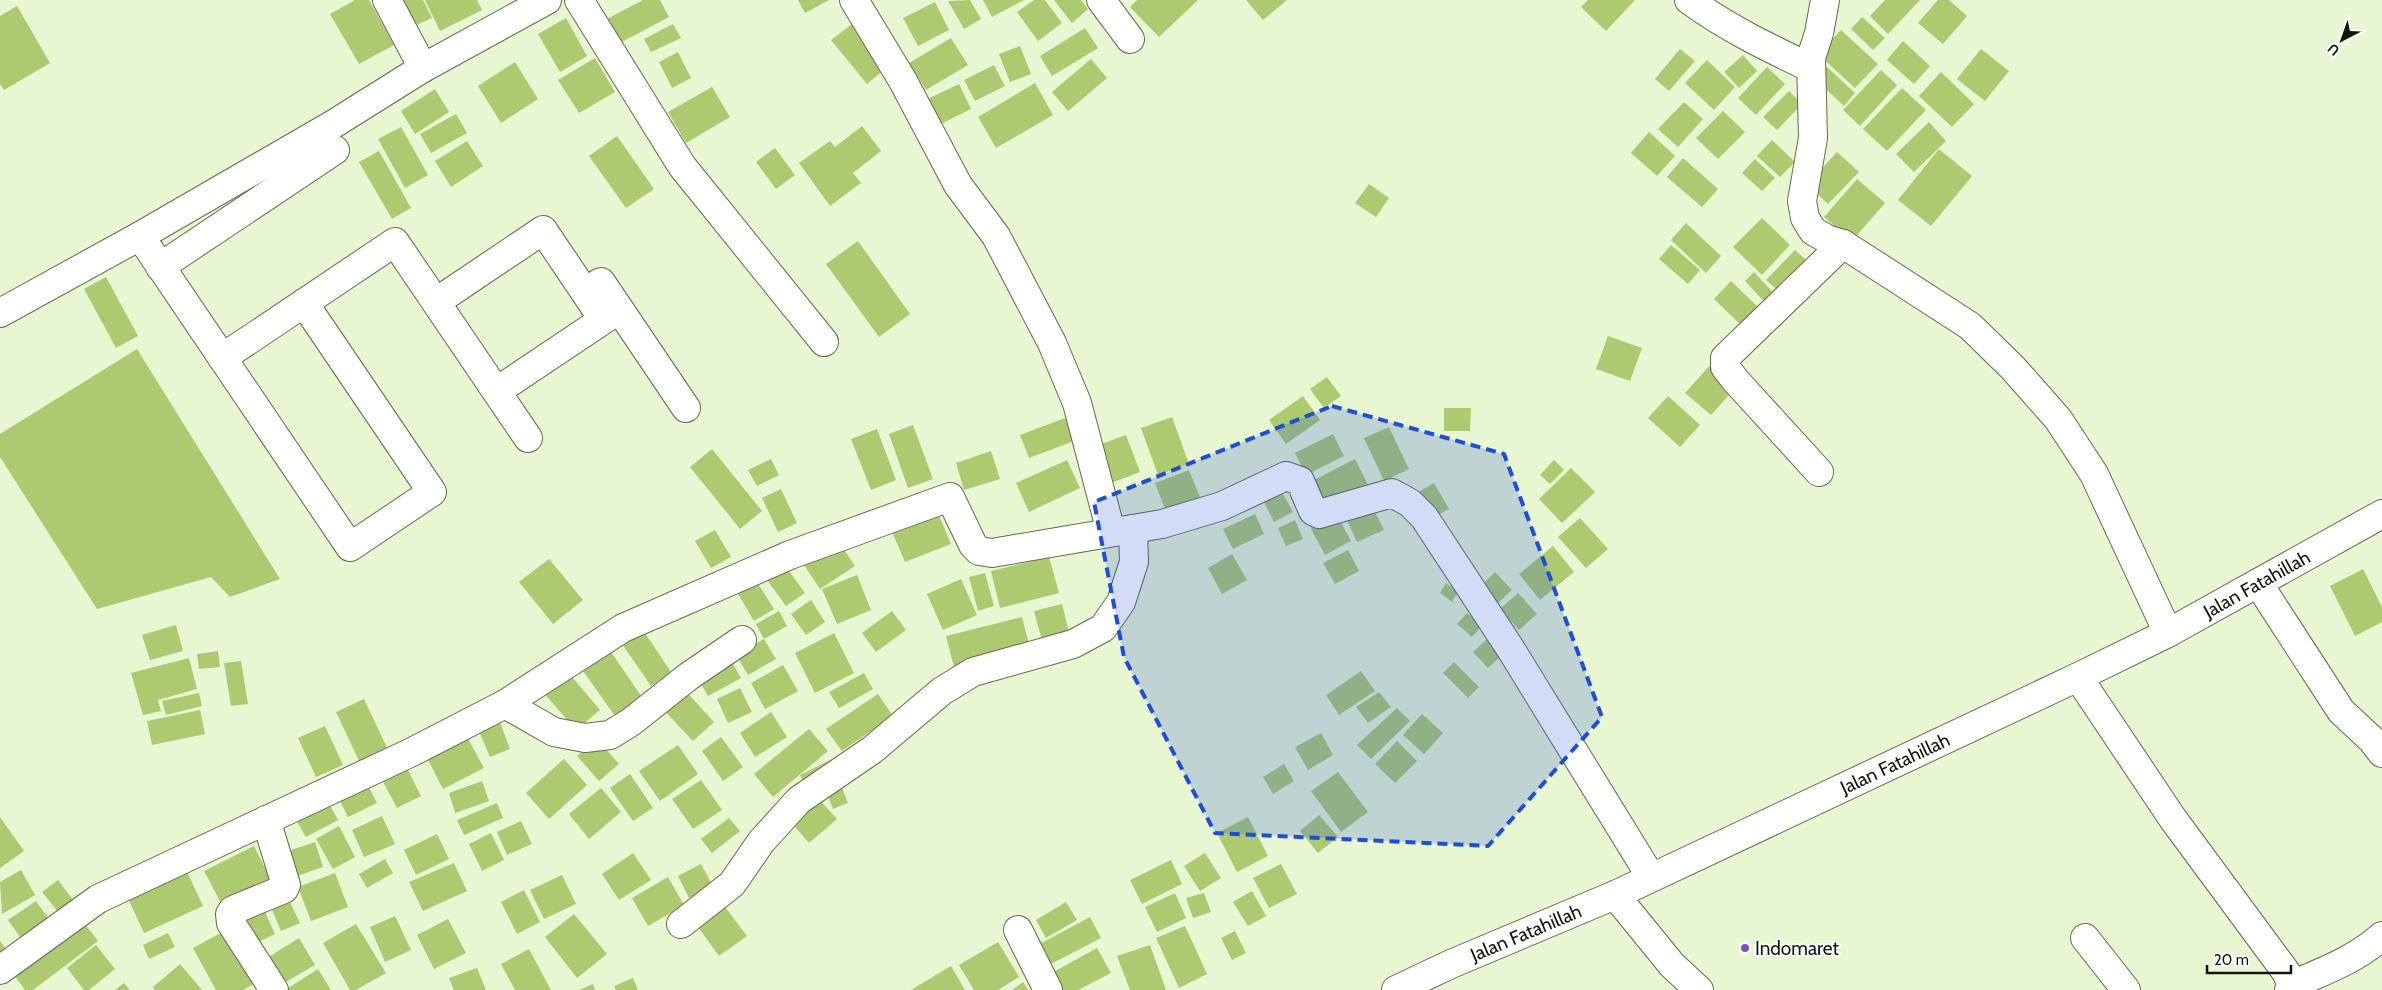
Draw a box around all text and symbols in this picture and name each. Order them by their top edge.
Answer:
north arrow [2317,15,2367,65]
text: U [2324,40,2343,60]
street label: Jalan Fatahillah [2198,545,2314,623]
street label: Jalan Fatahillah [1835,728,1953,799]
street label: Jalan Fatahillah [1466,899,1585,966]
place label: Indomaret [1755,937,1840,960]
marker: Indomaret [1739,942,1751,954]
scale bar [2207,942,2291,974]
text: 20 m [2214,951,2249,969]

